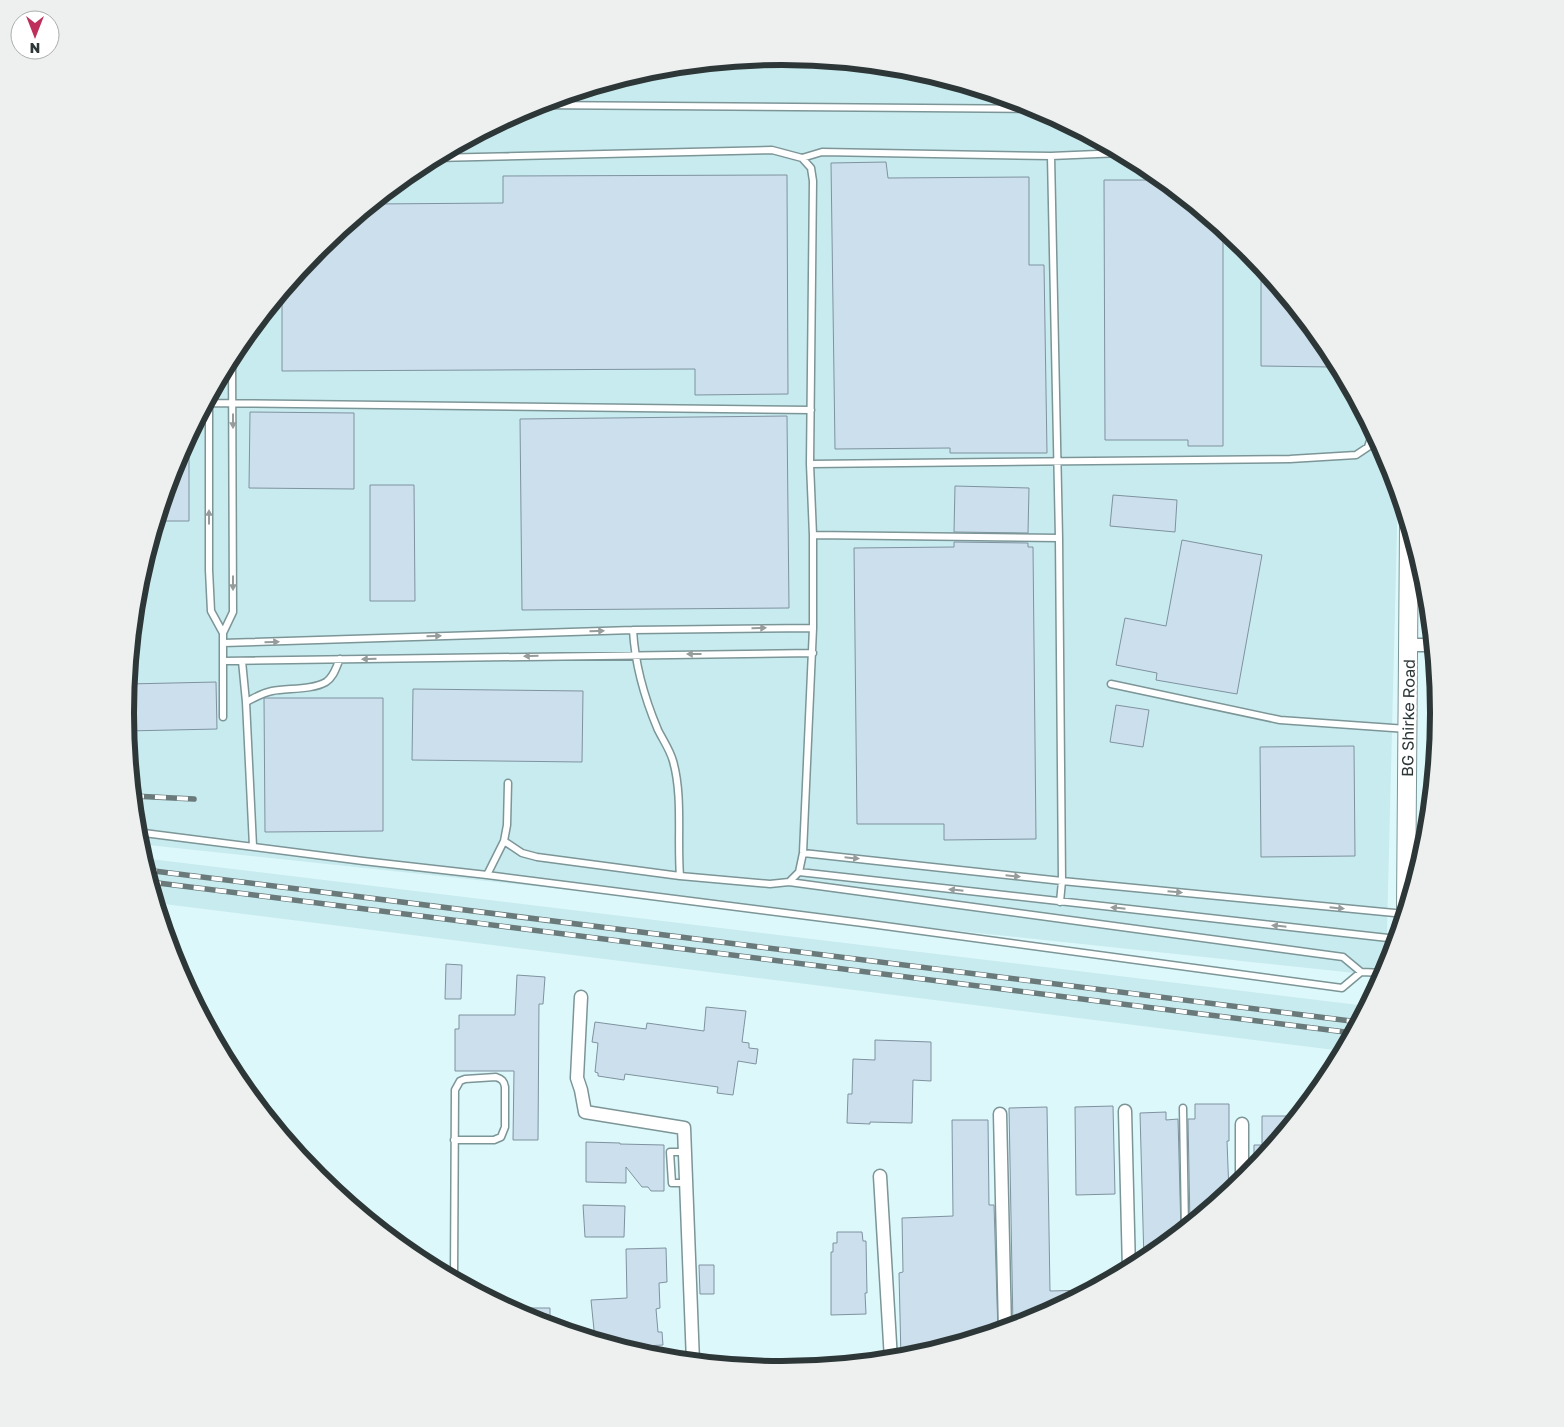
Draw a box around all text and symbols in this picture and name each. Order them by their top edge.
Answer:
north arrow [10,10,60,60]
text: N [30,40,40,57]
one-way arrow [229,413,237,429]
one-way arrow [205,509,213,525]
one-way arrow [229,575,237,591]
one-way arrow [751,624,767,632]
one-way arrow [589,627,605,635]
one-way arrow [426,632,442,640]
one-way arrow [264,637,280,645]
one-way arrow [686,650,702,658]
one-way arrow [523,652,539,660]
one-way arrow [361,655,377,663]
street label: BG Shirke Road [1397,659,1419,777]
one-way arrow [844,854,860,862]
one-way arrow [1006,872,1022,880]
one-way arrow [948,886,964,894]
one-way arrow [1167,888,1183,896]
one-way arrow [1109,904,1125,912]
one-way arrow [1329,904,1345,912]
one-way arrow [1271,922,1287,930]

